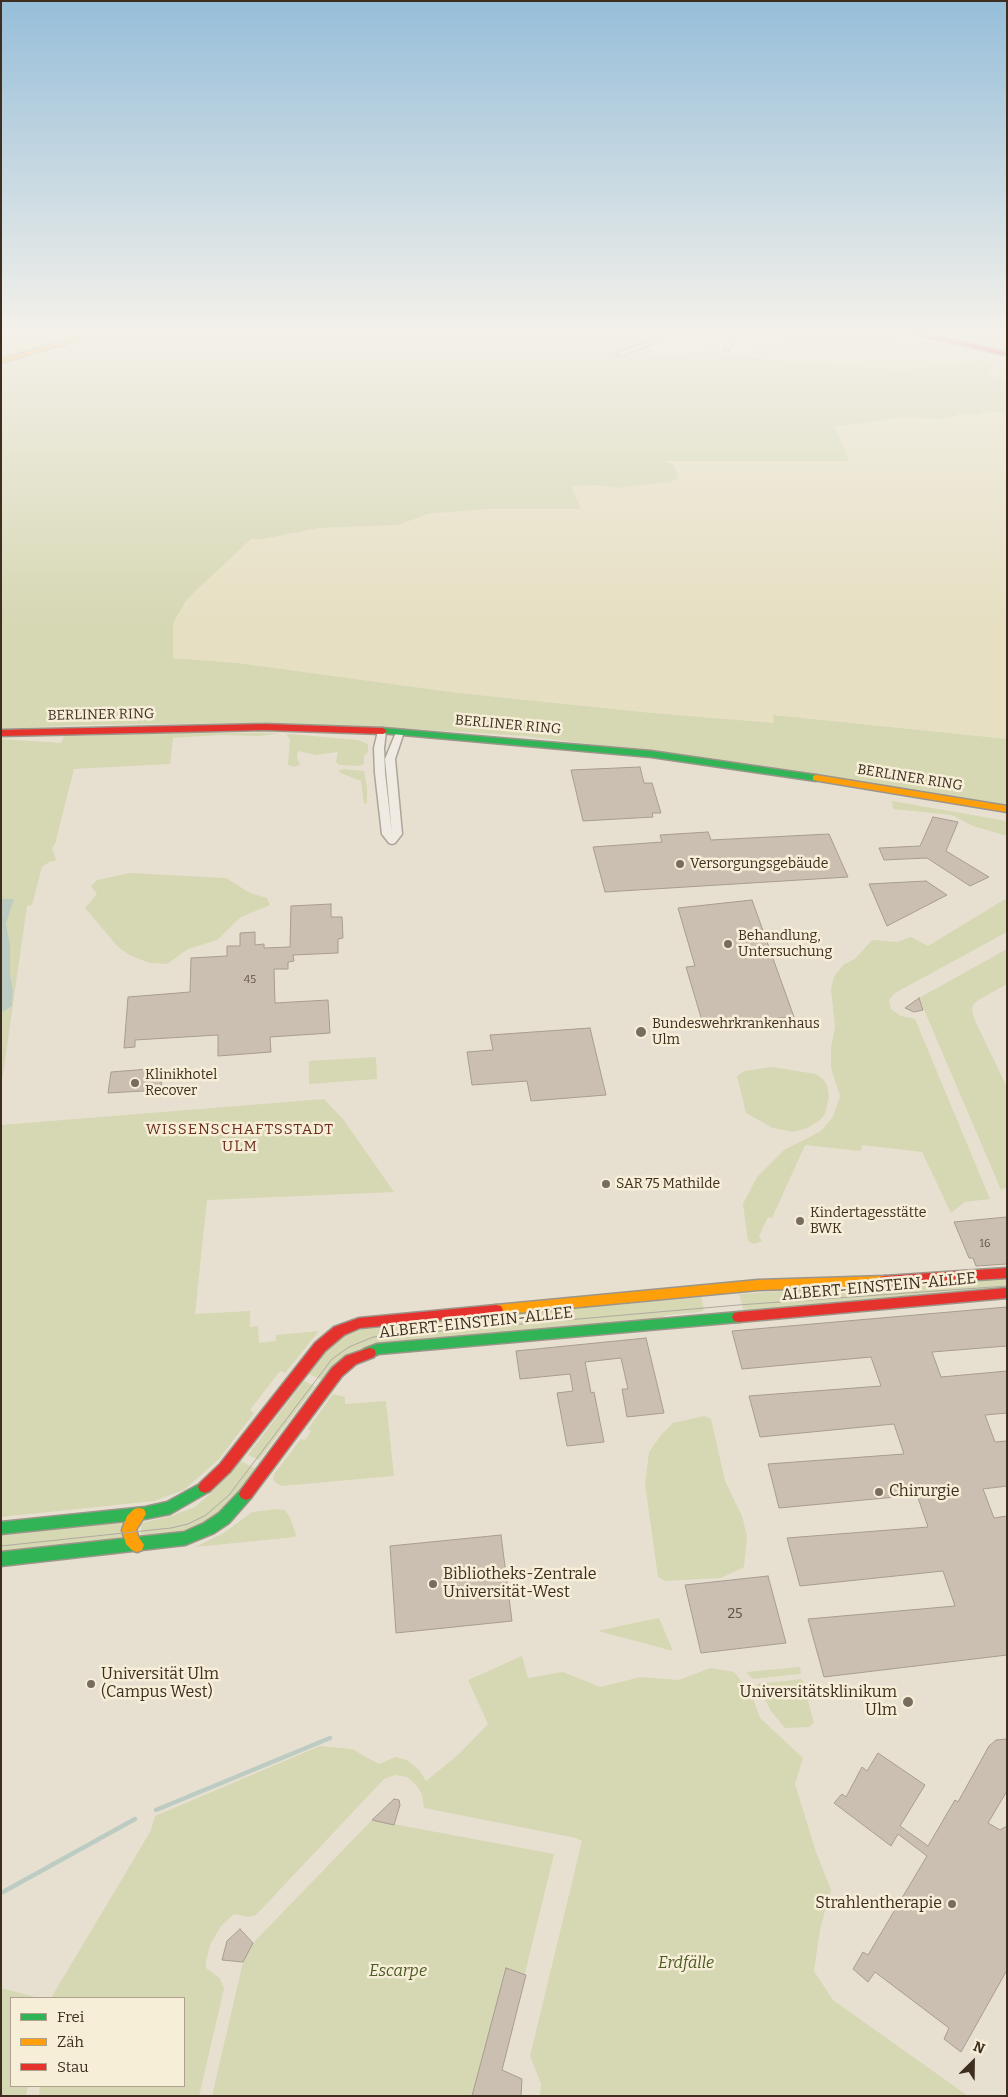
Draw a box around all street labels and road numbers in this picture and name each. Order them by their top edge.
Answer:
street label: BERLINER RING [48,706,154,724]
street label: BERLINER RING [454,712,562,738]
street label: BERLINER RING [856,761,964,795]
street label: ALBERT-EINSTEIN-ALLEE [781,1269,977,1305]
street label: ALBERT-EINSTEIN-ALLEE [378,1303,574,1343]

